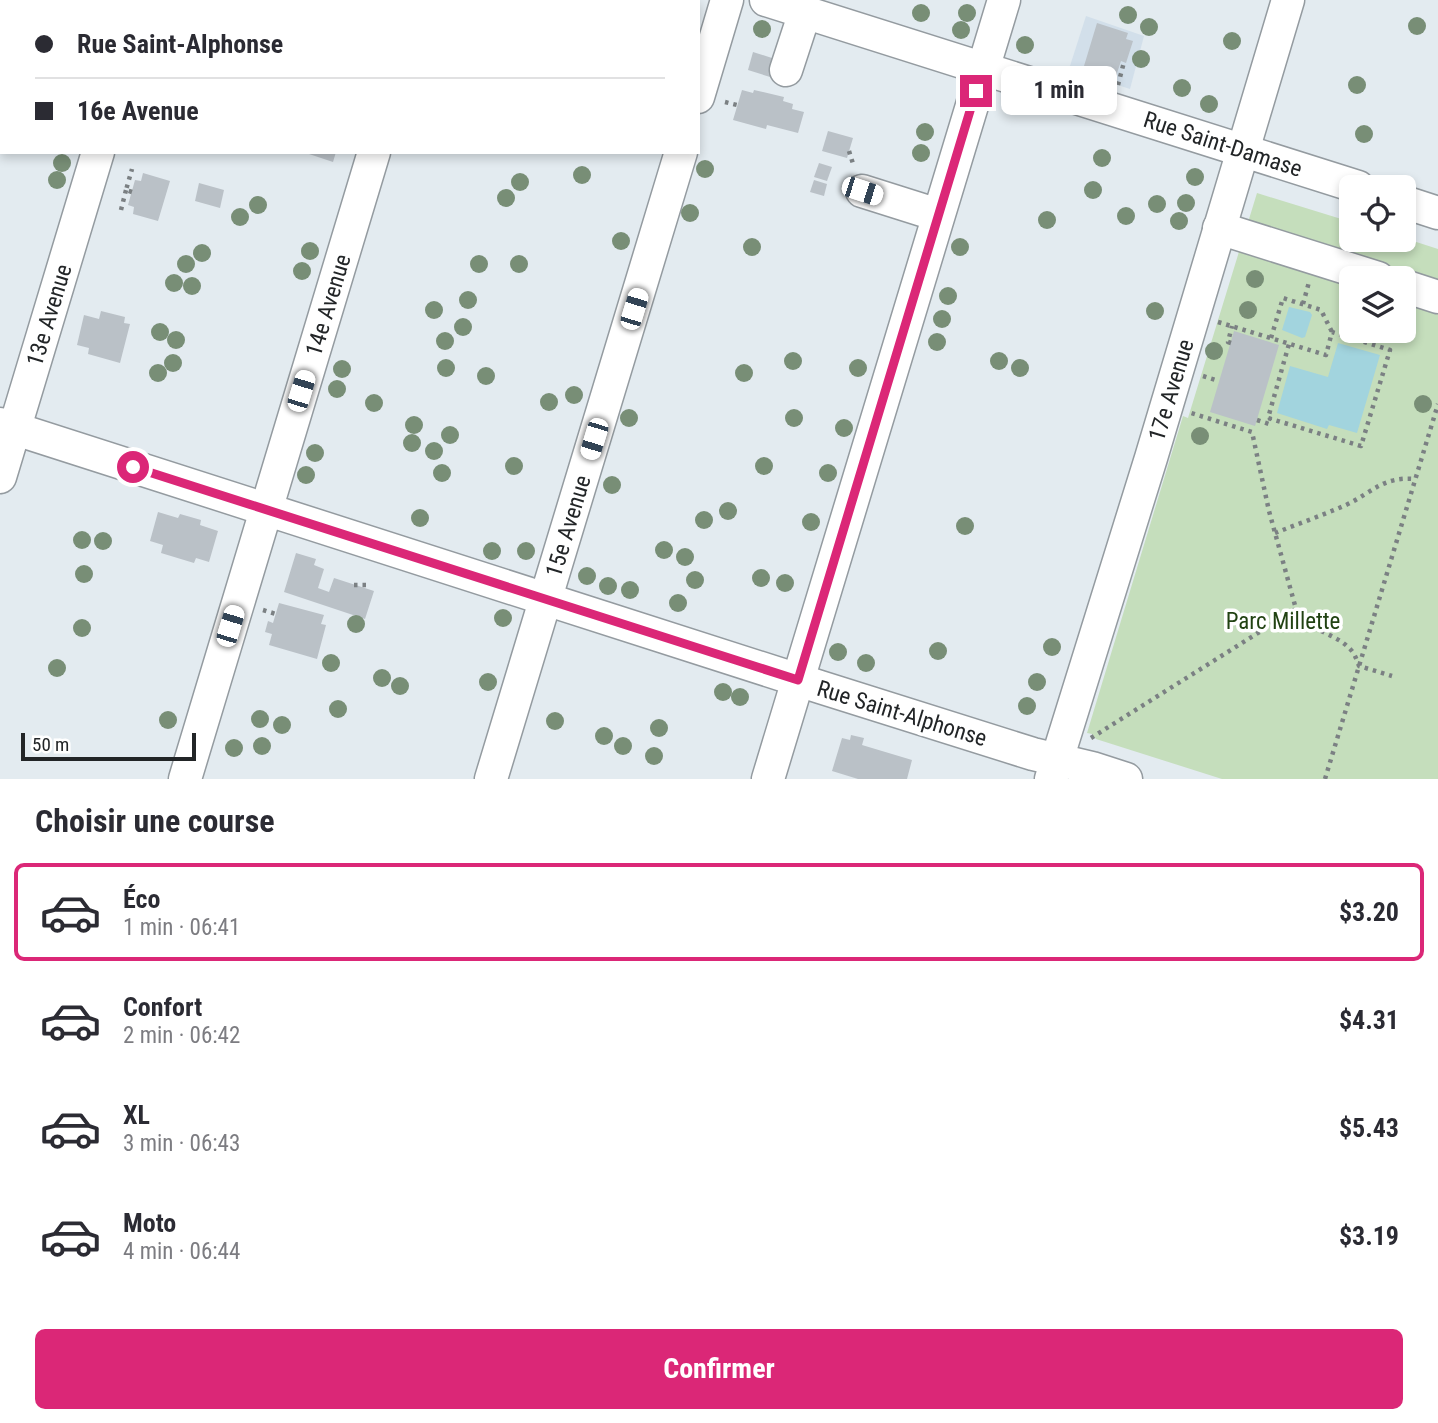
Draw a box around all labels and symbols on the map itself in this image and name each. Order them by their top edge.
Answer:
callout: 1 min [1000,66,1116,116]
route end [960,75,992,107]
street label: Rue Saint-Damase [1140,106,1305,183]
car [839,175,886,207]
street label: 14e Avenue [300,251,357,359]
street label: 13e Avenue [21,261,78,369]
car [618,286,651,332]
street label: 17e Avenue [1143,336,1200,444]
car [285,368,318,414]
car [578,416,611,462]
route start [117,451,149,483]
street label: 15e Avenue [540,472,597,580]
car [214,603,247,649]
park label: Parc Millette [1226,608,1340,635]
street label: Rue Saint-Alphonse [814,675,990,752]
scale bar [21,730,196,762]

